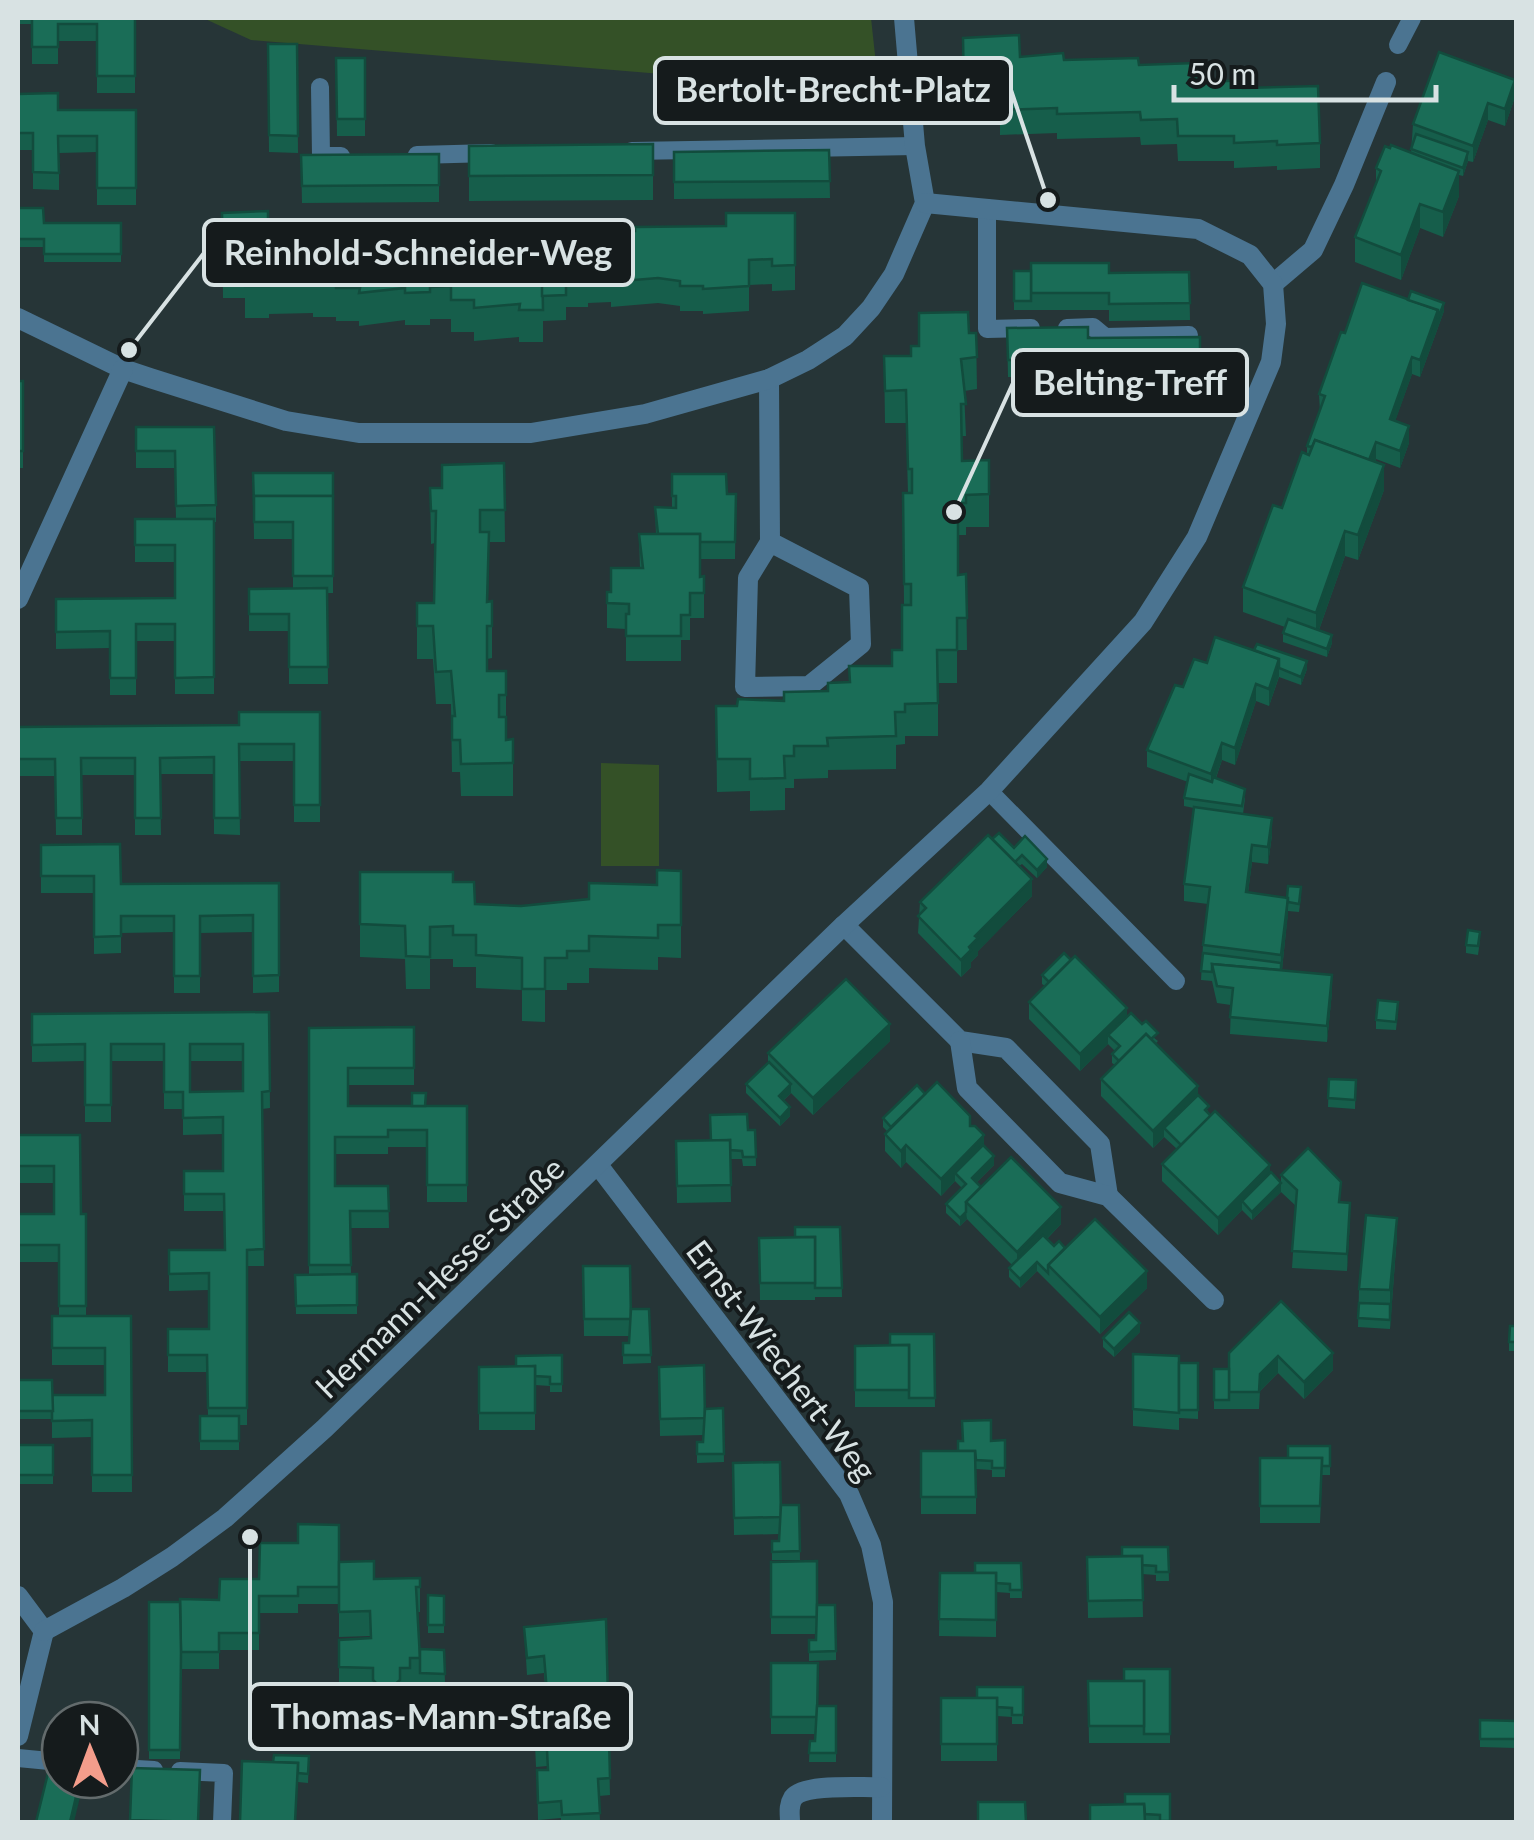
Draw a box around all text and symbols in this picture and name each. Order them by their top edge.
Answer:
scale bar [1174,40,1436,102]
text: 50 m [1189,55,1256,91]
callout: Bertolt-Brecht-Platz [655,58,1011,123]
text: Bertolt-Brecht-Platz [675,67,991,109]
callout: Reinhold-Schneider-Weg [204,220,633,285]
text: Reinhold-Schneider-Weg [224,230,612,272]
callout: Belting-Treff [1013,350,1247,415]
text: Belting-Treff [1033,360,1227,402]
street label: Hermann-Hesse-Straße [307,1148,571,1406]
street label: Ernst-Wiechert-Weg [679,1232,885,1488]
callout: Thomas-Mann-Straße [250,1684,631,1749]
text: Thomas-Mann-Straße [271,1694,611,1736]
north arrow [40,1700,140,1800]
text: N [78,1707,101,1741]

